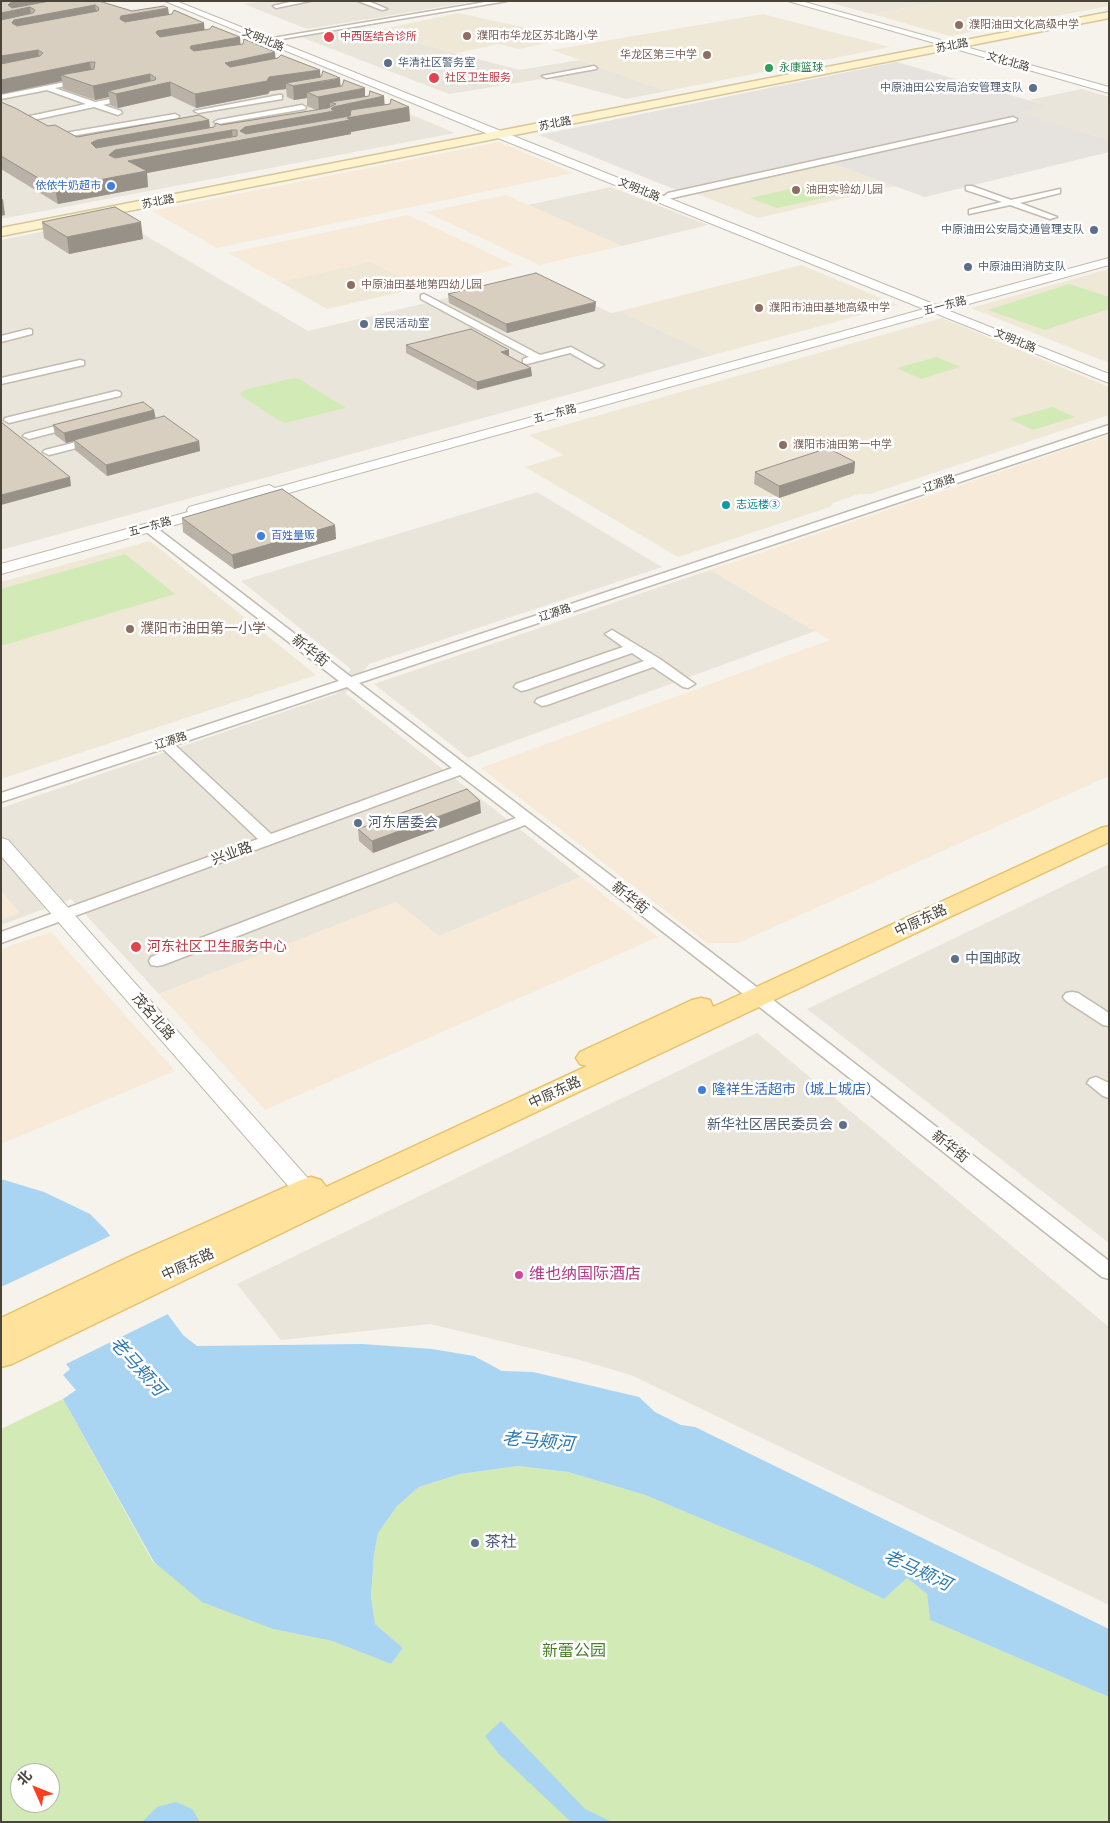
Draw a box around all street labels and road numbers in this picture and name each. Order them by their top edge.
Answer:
street label: 文明北路 [240,26,286,54]
street label: 苏北路 [935,36,969,56]
street label: 文化北路 [985,50,1031,74]
street label: 苏北路 [538,114,572,134]
street label: 文明北路 [616,176,662,204]
street label: 苏北路 [141,192,175,212]
street label: 五一东路 [922,294,968,318]
street label: 文明北路 [992,327,1038,355]
street label: 五一东路 [532,402,578,426]
street label: 辽源路 [921,472,957,496]
street label: 五一东路 [127,515,173,539]
street label: 辽源路 [537,602,573,624]
street label: 新华街 [288,631,332,671]
street label: 辽源路 [153,730,189,752]
street label: 兴业路 [209,839,255,869]
street label: 新华街 [608,878,652,918]
street label: 中原东路 [892,902,950,940]
street label: 茂名北路 [128,990,178,1044]
street label: 中原东路 [526,1074,584,1112]
street label: 新华街 [928,1127,972,1167]
street label: 中原东路 [159,1246,217,1284]

